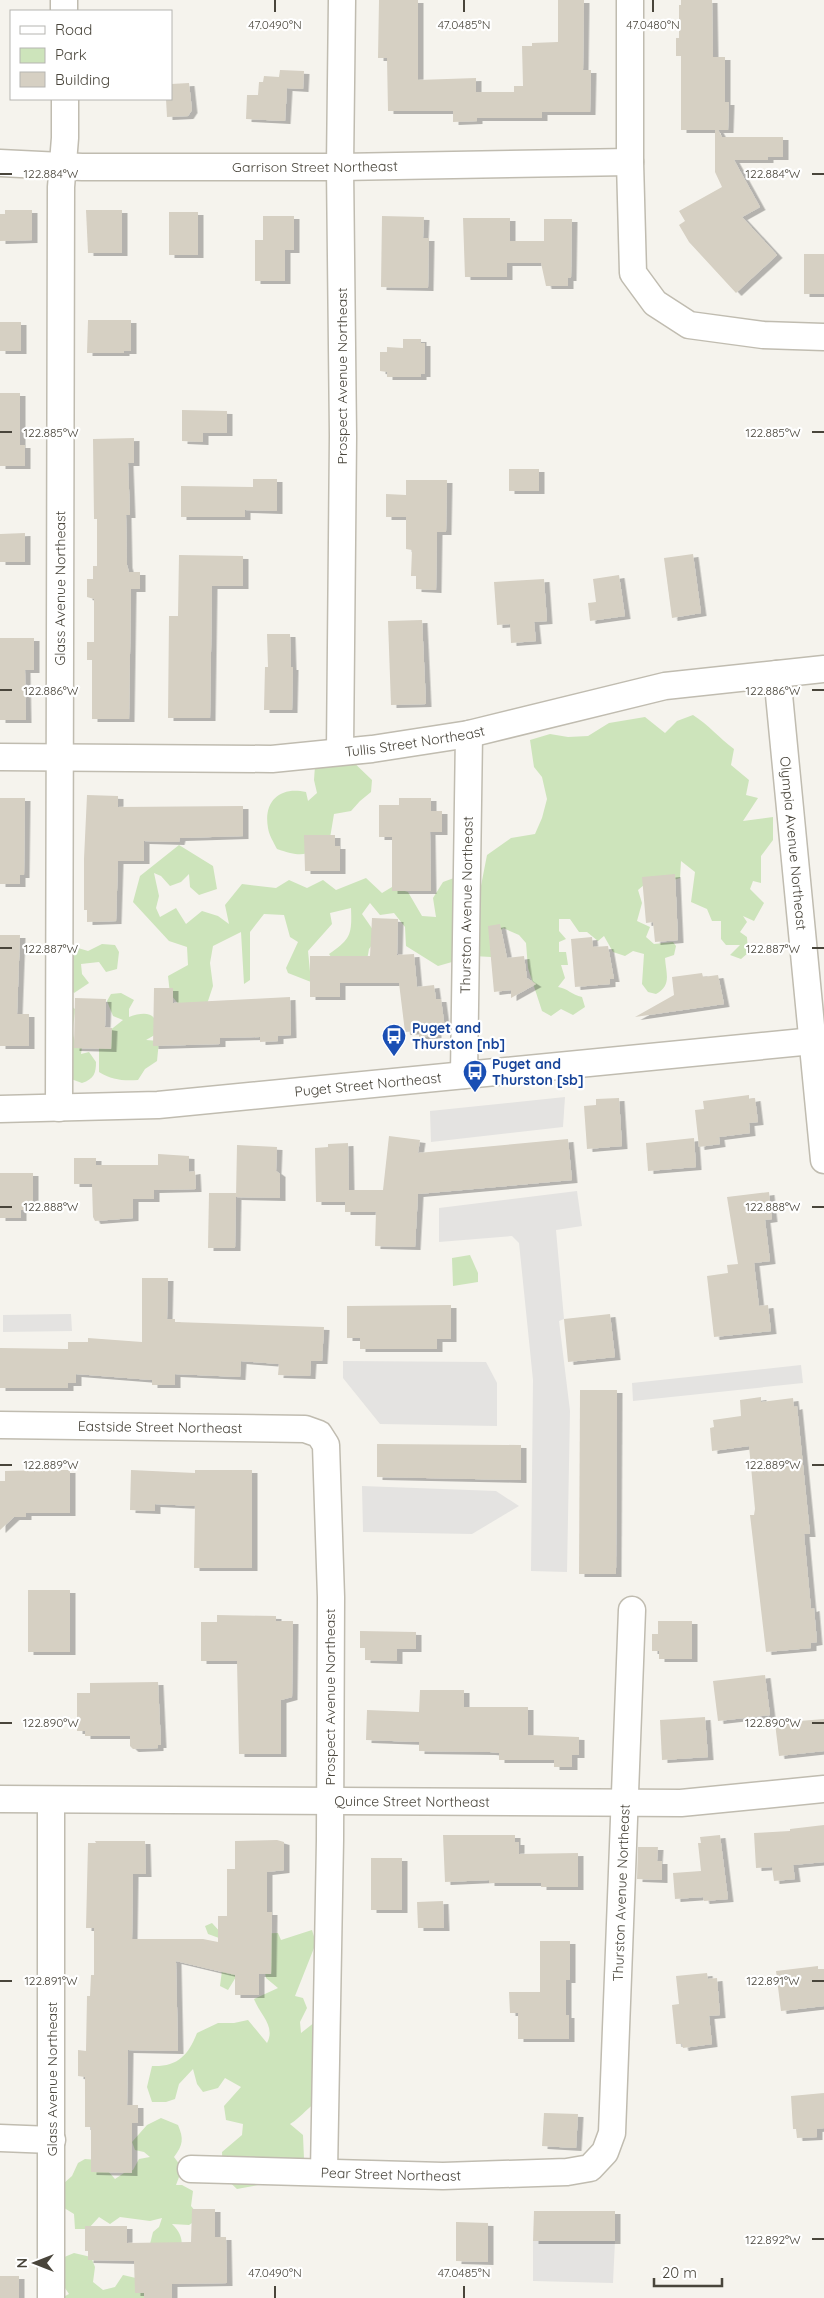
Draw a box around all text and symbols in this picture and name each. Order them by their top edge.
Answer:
legend [10,10,172,100]
text: 47.0490°N [248,17,302,32]
text: 47.0485°N [438,17,490,32]
text: 47.0480°N [626,17,680,32]
text: Road [55,20,92,39]
text: Park [55,45,87,64]
text: Building [55,70,110,89]
street label: Garrison Street Northeast [232,157,398,176]
text: 122.884°W [24,166,79,181]
text: 122.884°W [746,166,801,181]
street label: Prospect Avenue Northeast [333,287,351,464]
text: 122.885°W [24,425,79,440]
text: 122.885°W [746,425,801,440]
street label: Glass Avenue Northeast [51,510,69,665]
text: 122.886°W [24,683,79,698]
text: 122.886°W [746,683,801,698]
street label: Tullis Street Northeast [344,721,487,761]
street label: Olympia Avenue Northeast [776,755,811,931]
street label: Thurston Avenue Northeast [456,816,477,994]
text: 122.887°W [24,941,79,956]
text: 122.887°W [746,941,801,956]
place label: Puget and Thurston [nb] [412,1019,505,1053]
bus stop icon: Puget and Thurston [nb] [381,1023,407,1057]
place label: Puget and Thurston [sb] [492,1055,584,1089]
bus stop icon: Puget and Thurston [sb] [462,1059,488,1093]
street label: Puget Street Northeast [294,1068,443,1101]
text: 122.888°W [24,1199,79,1214]
text: 122.888°W [746,1199,801,1214]
street label: Eastside Street Northeast [78,1417,243,1437]
text: 122.889°W [23,1457,79,1472]
text: 122.889°W [745,1457,801,1472]
street label: Prospect Avenue Northeast [321,1608,339,1785]
text: 122.890°W [23,1715,79,1730]
text: 122.890°W [745,1715,801,1730]
street label: Quince Street Northeast [334,1792,490,1811]
street label: Thurston Avenue Northeast [609,1803,634,1982]
text: 122.891°W [24,1973,78,1988]
text: 122.891°W [746,1973,800,1988]
street label: Glass Avenue Northeast [43,2001,61,2156]
street label: Pear Street Northeast [320,2164,462,2185]
text: 122.892°W [745,2232,801,2247]
north arrow [10,2238,60,2288]
scale bar [654,2256,722,2288]
text: N [13,2258,31,2268]
text: 20 m [662,2263,697,2282]
text: 47.0490°N [248,2265,302,2280]
text: 47.0485°N [438,2265,490,2280]

